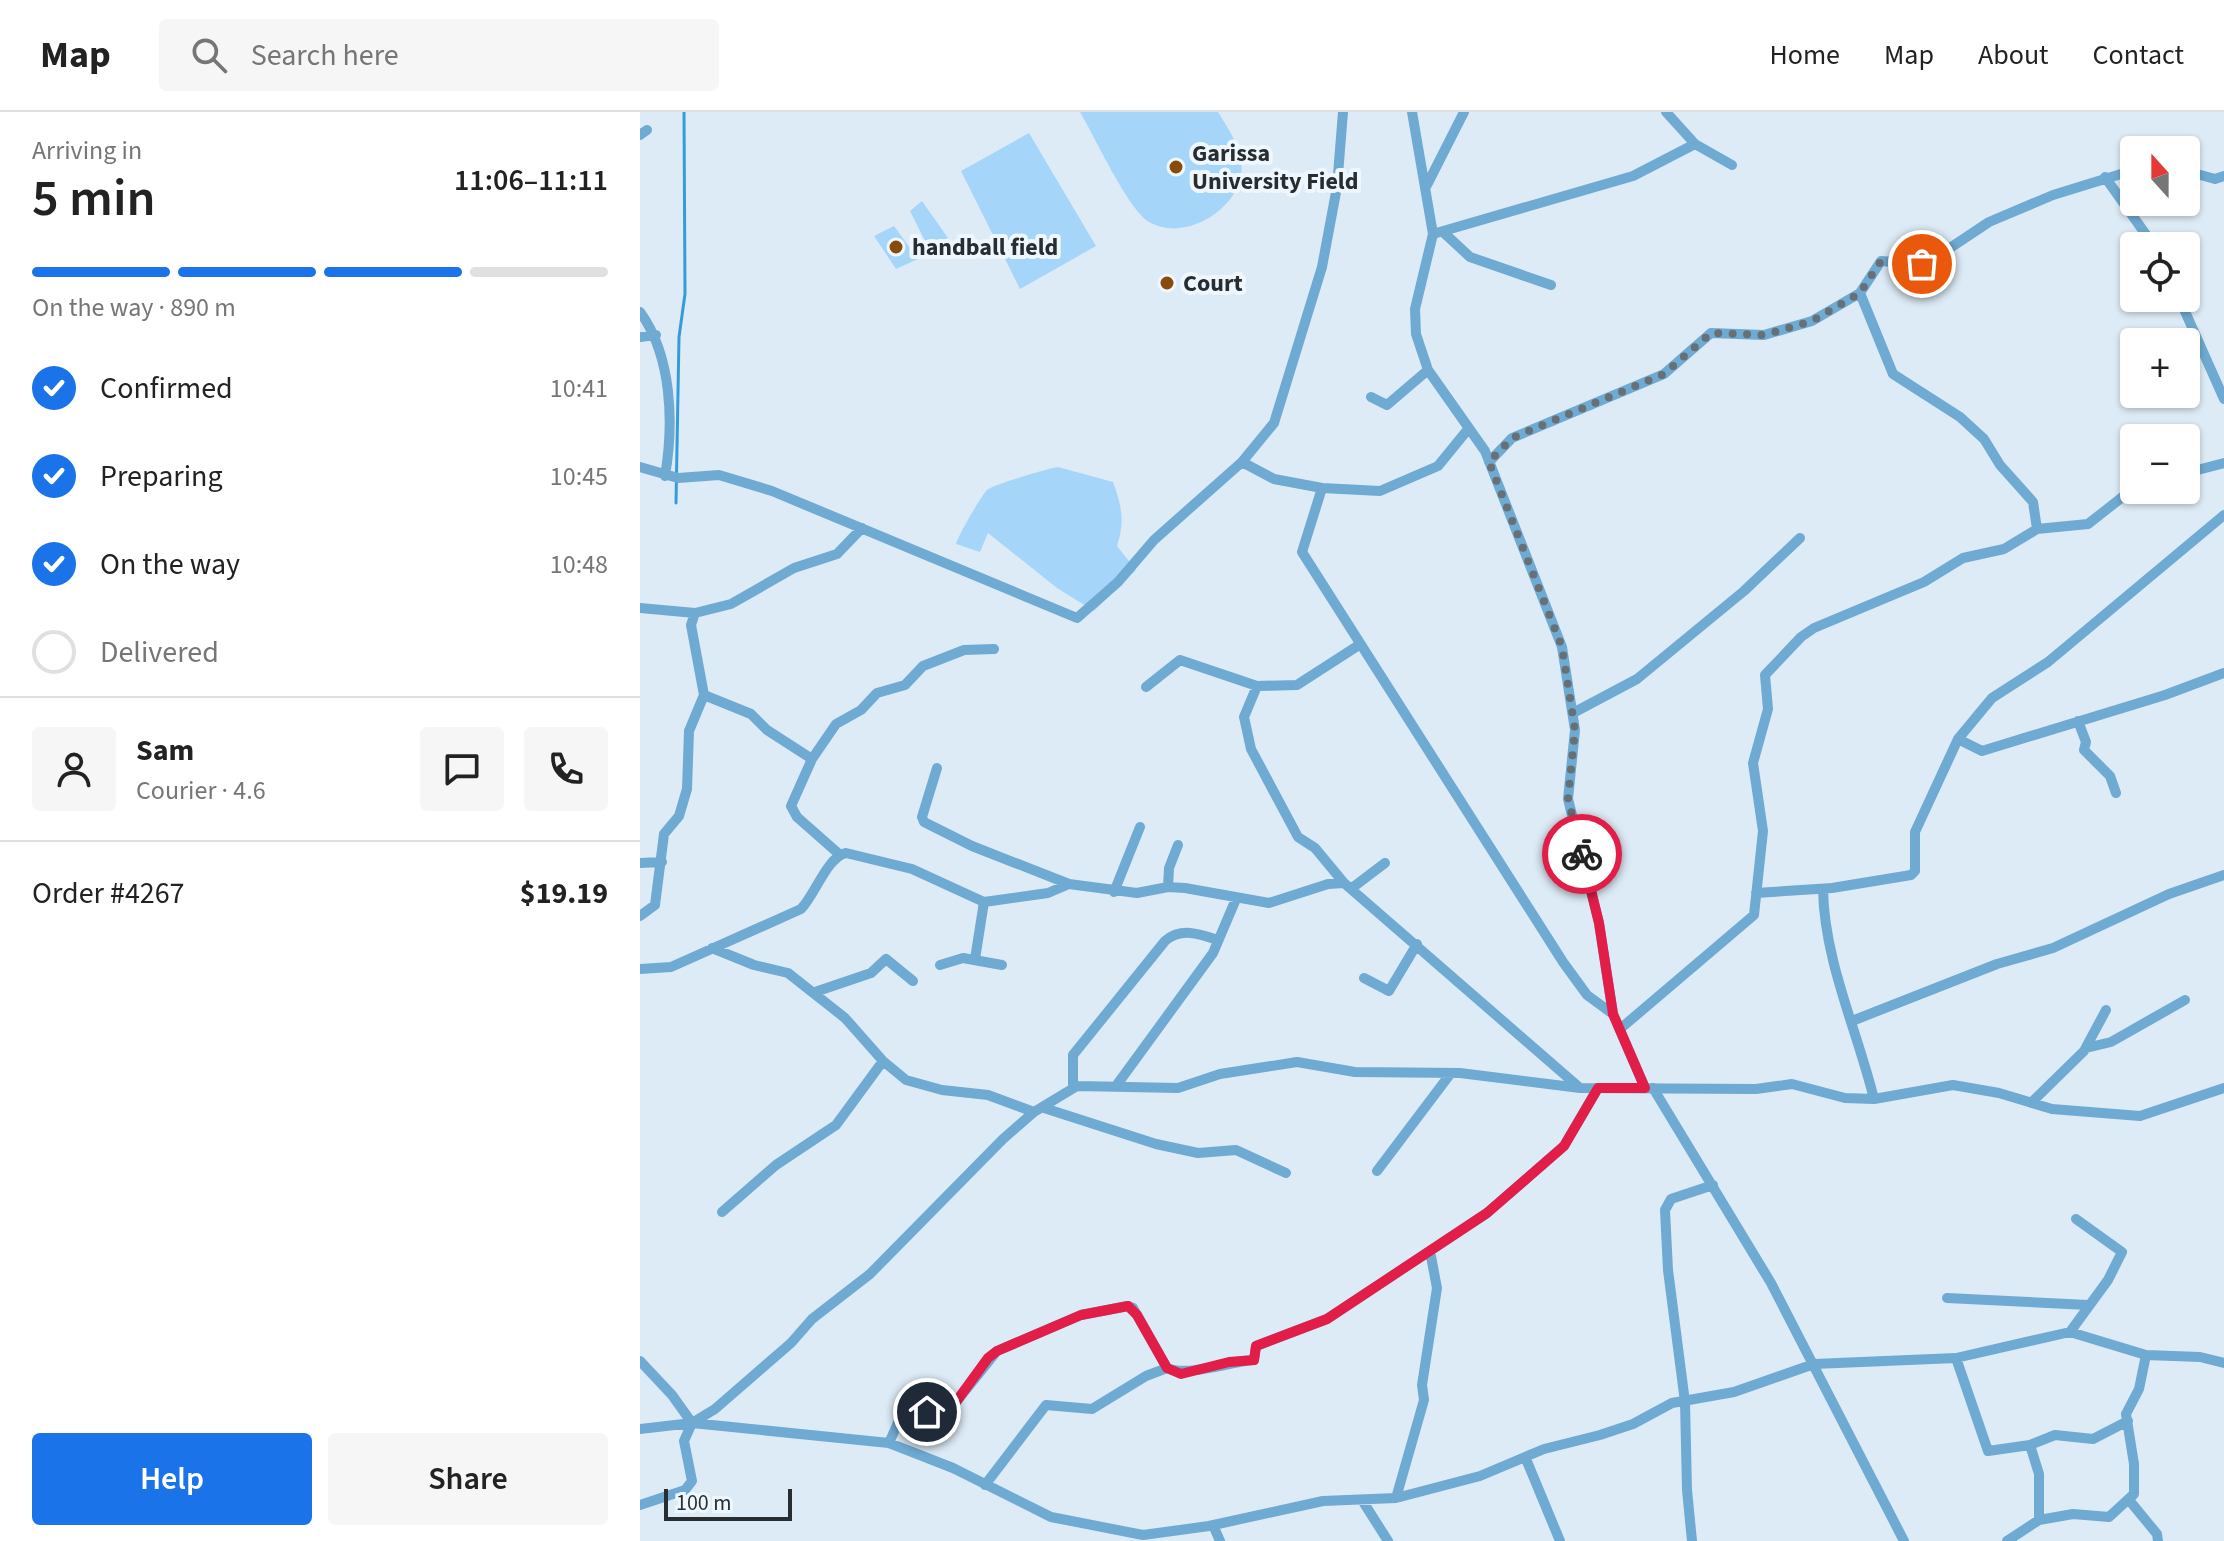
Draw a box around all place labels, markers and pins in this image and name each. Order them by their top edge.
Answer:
place label: Garissa University Field [1192,136,1358,199]
marker: Garissa University Field [1167,158,1185,176]
place label: handball field [912,230,1058,265]
pin [1888,230,1956,298]
marker: handball field [887,238,905,256]
place label: Court [1183,266,1243,301]
marker: Court [1158,274,1176,292]
pin [893,1378,961,1446]

